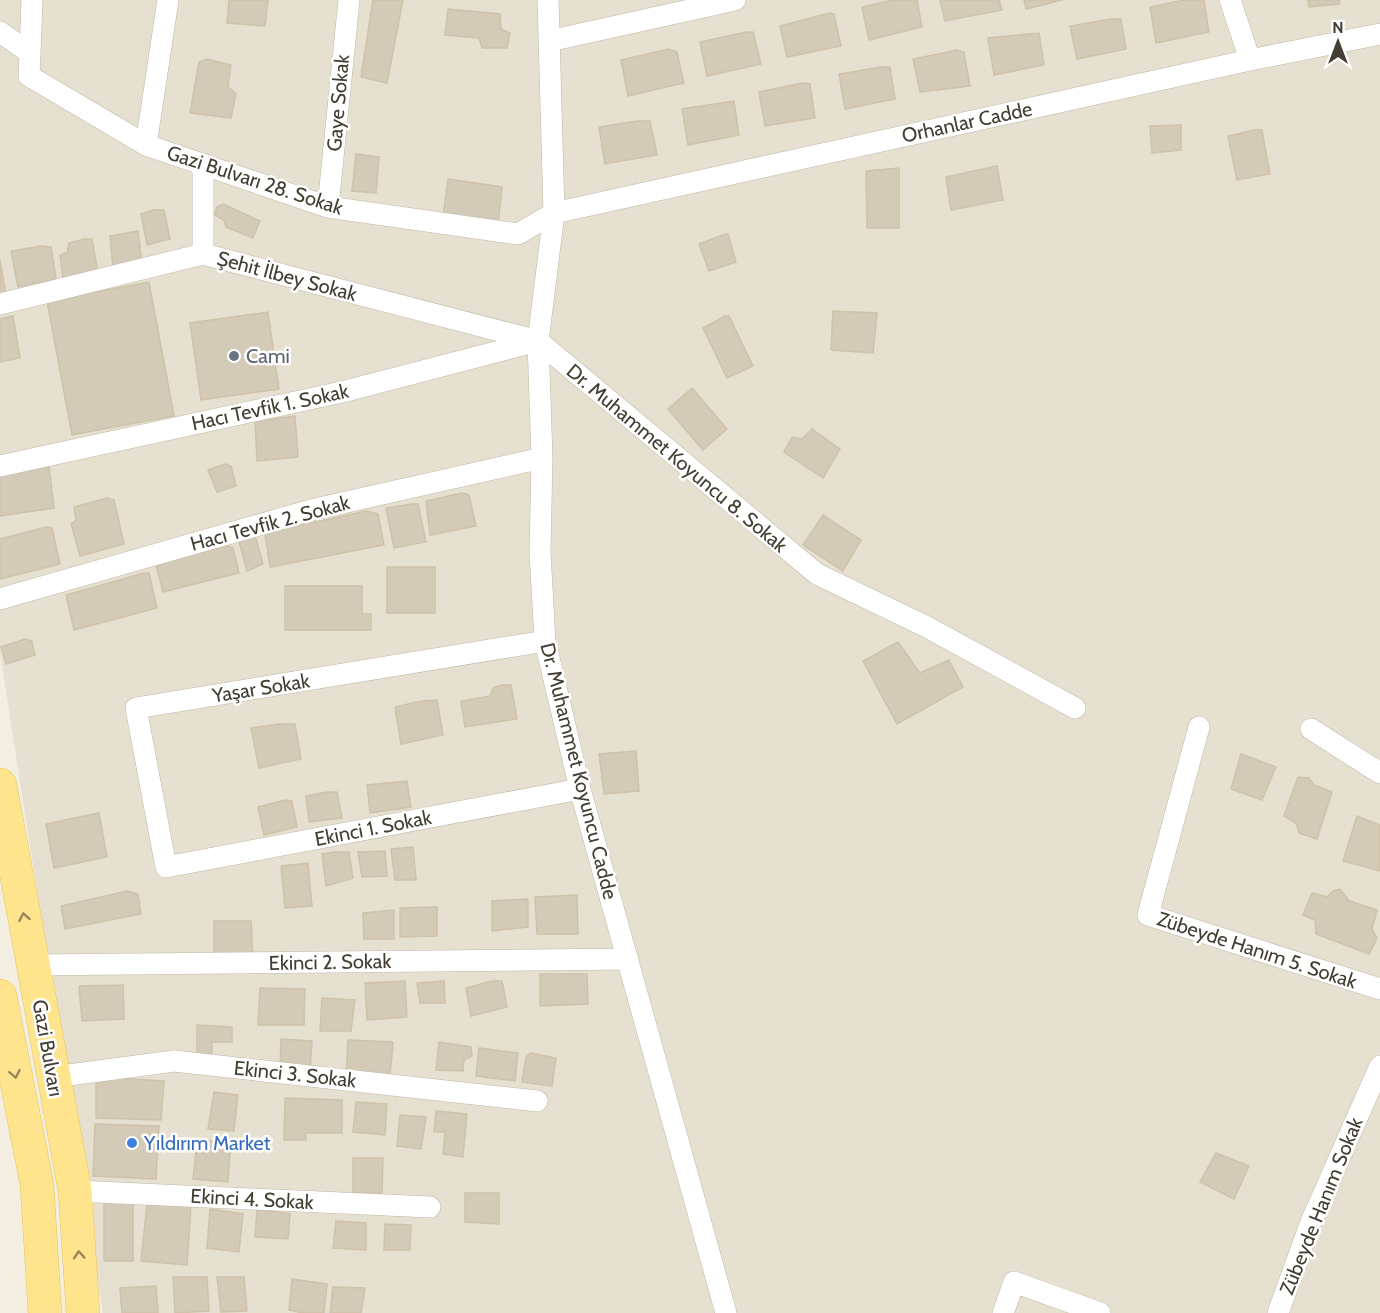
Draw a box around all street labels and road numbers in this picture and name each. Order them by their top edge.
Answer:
street label: Gaye Sokak [322,53,354,153]
street label: Orhanlar Cadde [900,96,1034,148]
street label: Gazi Bulvarı 28. Sokak [164,140,346,220]
street label: Şehit İlbey Sokak [214,246,360,306]
street label: Dr. Muhammet Koyuncu 8. Sokak [562,359,792,557]
street label: Hacı Tevfik 1. Sokak [189,379,351,435]
street label: Hacı Tevfik 2. Sokak [188,490,352,556]
street label: Dr. Muhammet Koyuncu Cadde [535,640,623,902]
street label: Yaşar Sokak [210,668,312,708]
street label: Ekinci 1. Sokak [313,805,434,851]
street label: Zübeyde Hanım 5. Sokak [1154,906,1360,994]
street label: Ekinci 2. Sokak [269,949,391,975]
street label: Gazi Bulvarı [28,998,68,1098]
street label: Ekinci 3. Sokak [233,1056,357,1092]
street label: Zübeyde Hanım Sokak [1274,1114,1368,1298]
street label: Ekinci 4. Sokak [190,1184,314,1214]

